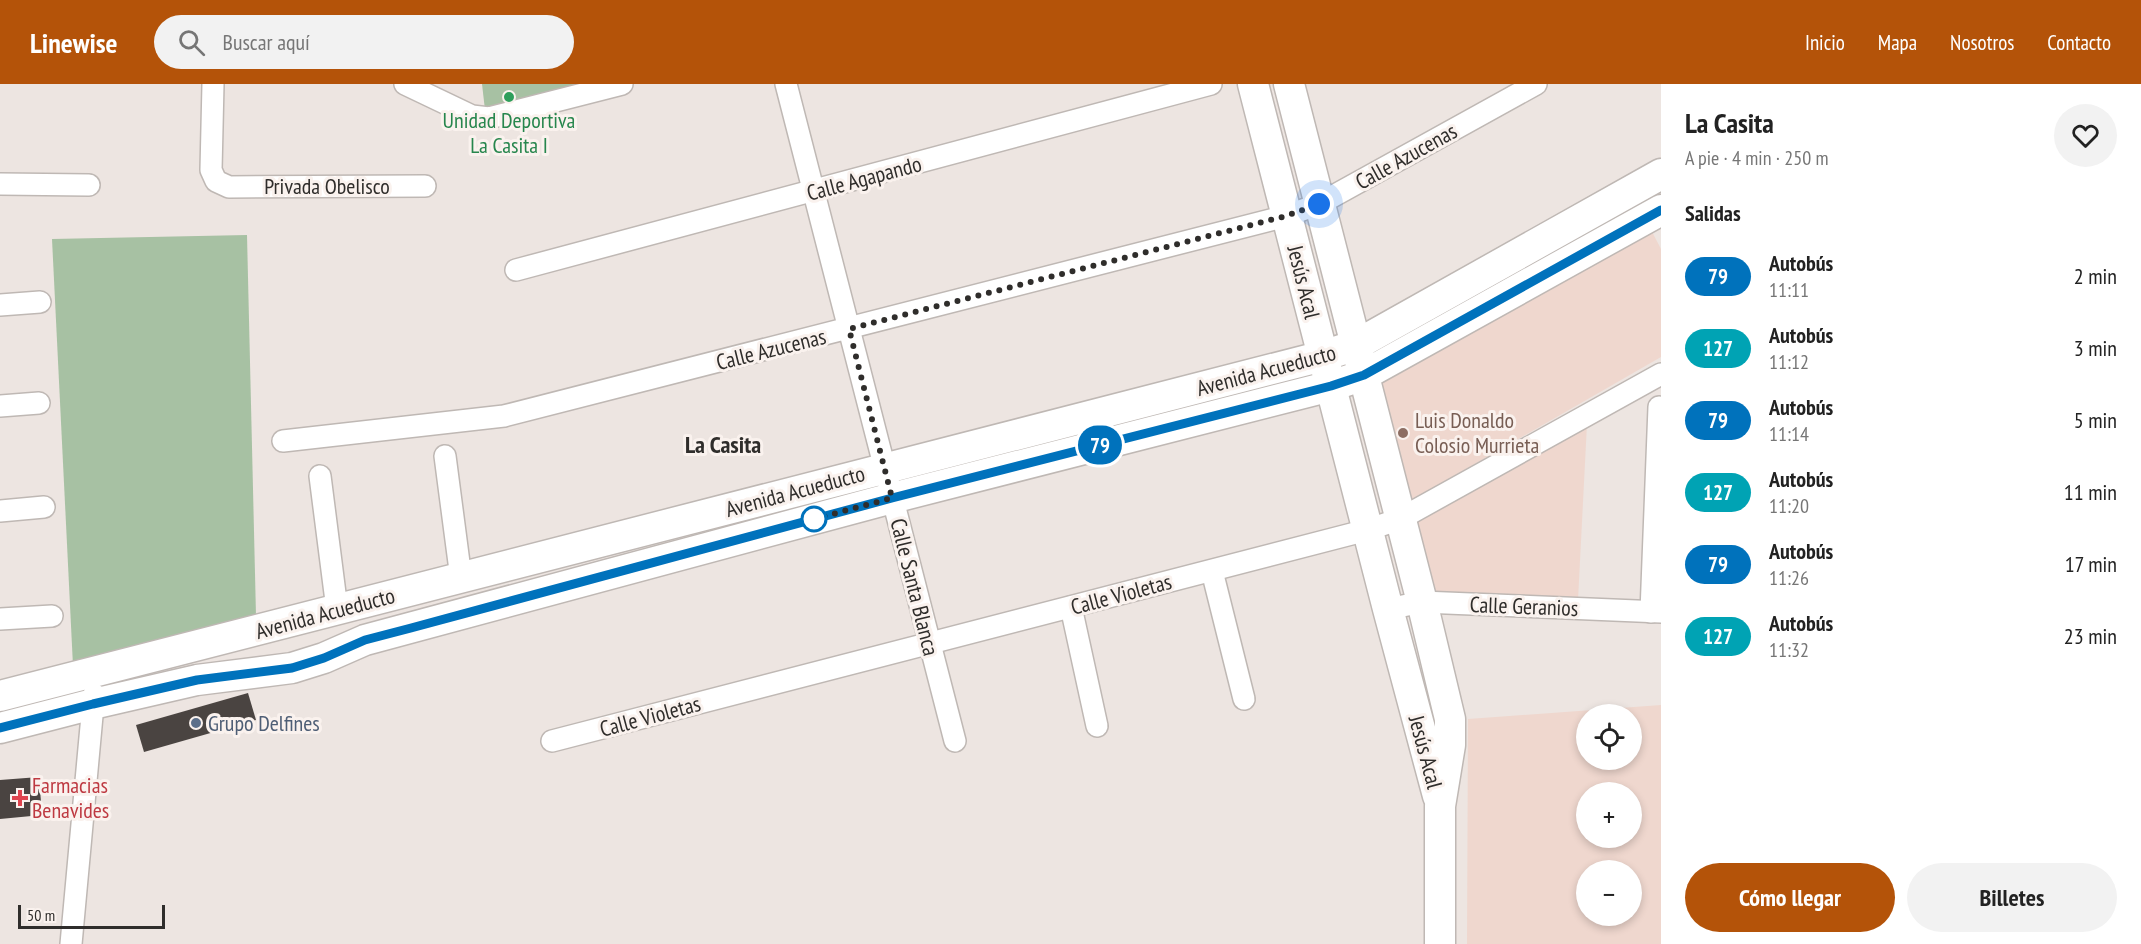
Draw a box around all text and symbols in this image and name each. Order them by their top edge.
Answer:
search box [154,15,574,69]
text: Linewise [30,24,118,61]
icon: search [175,26,208,59]
text: Buscar aquí [223,28,310,56]
text: Inicio [1805,29,1845,56]
text: Mapa [1878,29,1917,56]
text: Nosotros [1950,29,2014,56]
text: Contacto [2047,29,2111,56]
marker: Unidad Deportiva La Casita I [502,90,516,104]
text: La Casita [1685,104,1774,141]
button: heart [2054,104,2117,167]
place label: Unidad Deportiva La Casita I [443,106,575,159]
street label: Calle Azucenas [1350,117,1462,195]
text: A pie · 4 min · 250 m [1685,145,1828,171]
street label: Calle Agapando [804,149,924,207]
street label: Privada Obelisco [264,172,390,200]
your location [1304,189,1334,219]
text: Salidas [1685,199,1741,227]
street label: Jesús Acal [1281,241,1327,323]
text: Autobús [1769,249,1833,277]
text: 2 min [2074,262,2117,290]
text: 79 [1708,263,1728,290]
text: 11:11 [1769,277,1809,303]
text: Autobús [1769,321,1833,349]
street label: Calle Azucenas [713,322,829,376]
text: 3 min [2074,334,2117,362]
text: 127 [1703,335,1733,362]
street label: Avenida Acueducto [1193,338,1339,402]
text: 11:12 [1769,349,1809,375]
text: Autobús [1769,393,1833,421]
place label: Luis Donaldo Colosio Murrieta [1415,406,1539,459]
text: 5 min [2074,406,2117,434]
text: 79 [1708,407,1728,434]
text: 11:14 [1769,421,1809,447]
line badge: 79 [1073,426,1127,464]
marker: Luis Donaldo Colosio Murrieta [1396,426,1410,440]
district label: La Casita [685,429,761,460]
text: 79 [1090,432,1110,459]
street label: Avenida Acueducto [722,459,868,523]
text: Autobús [1769,465,1833,493]
text: 11 min [2064,478,2117,506]
text: 127 [1703,479,1733,506]
text: 11:20 [1769,493,1809,519]
unlabelled marker [801,506,827,532]
street label: Calle Santa Blanca [884,515,946,659]
text: Autobús [1769,537,1833,565]
text: 17 min [2065,550,2117,578]
text: 79 [1708,551,1728,578]
text: 11:26 [1769,565,1809,591]
street label: Calle Violetas [1068,567,1174,621]
street label: Avenida Acueducto [252,581,398,645]
street label: Calle Geranios [1469,590,1579,622]
text: Autobús [1769,609,1833,637]
text: 23 min [2064,622,2117,650]
text: 127 [1703,623,1733,650]
text: 11:32 [1769,637,1809,663]
street label: Calle Violetas [597,689,703,743]
map controls [1576,704,1642,926]
button: locate [1576,704,1642,770]
place label: Grupo Delfines [208,709,320,737]
street label: Jesús Acal [1403,711,1449,793]
marker: Grupo Delfines [189,716,203,730]
place label: Farmacias Benavides [32,771,109,824]
button: + [1576,782,1642,848]
marker: Farmacias Benavides [13,791,27,805]
button: − [1576,860,1642,926]
button: Cómo llegar [1685,863,1895,932]
button: Billetes [1907,863,2117,932]
scale bar [18,902,165,930]
text: 50 m [27,905,55,925]

